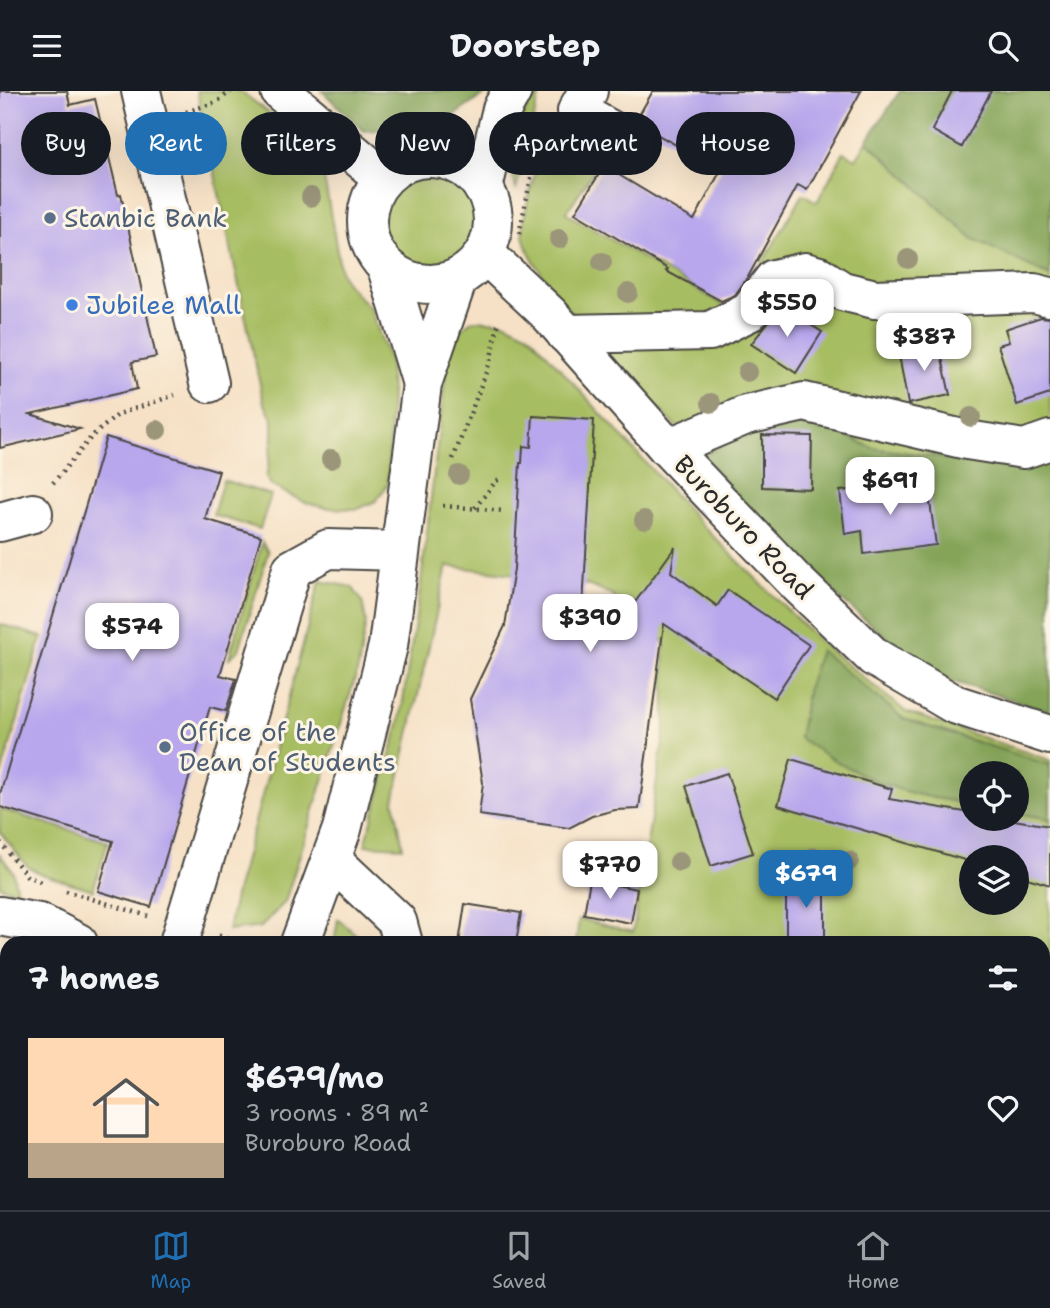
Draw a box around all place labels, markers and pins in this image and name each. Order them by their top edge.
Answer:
place label: Stanbic Bank [64,200,227,235]
marker: Stanbic Bank [42,210,58,226]
pin: $550 [746,279,828,339]
place label: Jubilee Mall [86,287,241,322]
marker: Jubilee Mall [64,297,80,313]
pin: $387 [883,313,965,373]
pin: $691 [849,457,931,517]
pin: $390 [549,595,631,654]
pin: $574 [91,603,173,663]
place label: Office of the Dean of Students [179,714,396,779]
marker: Office of the Dean of Students [157,739,173,755]
pin: $770 [569,841,651,901]
pin: $679 [765,851,847,910]

